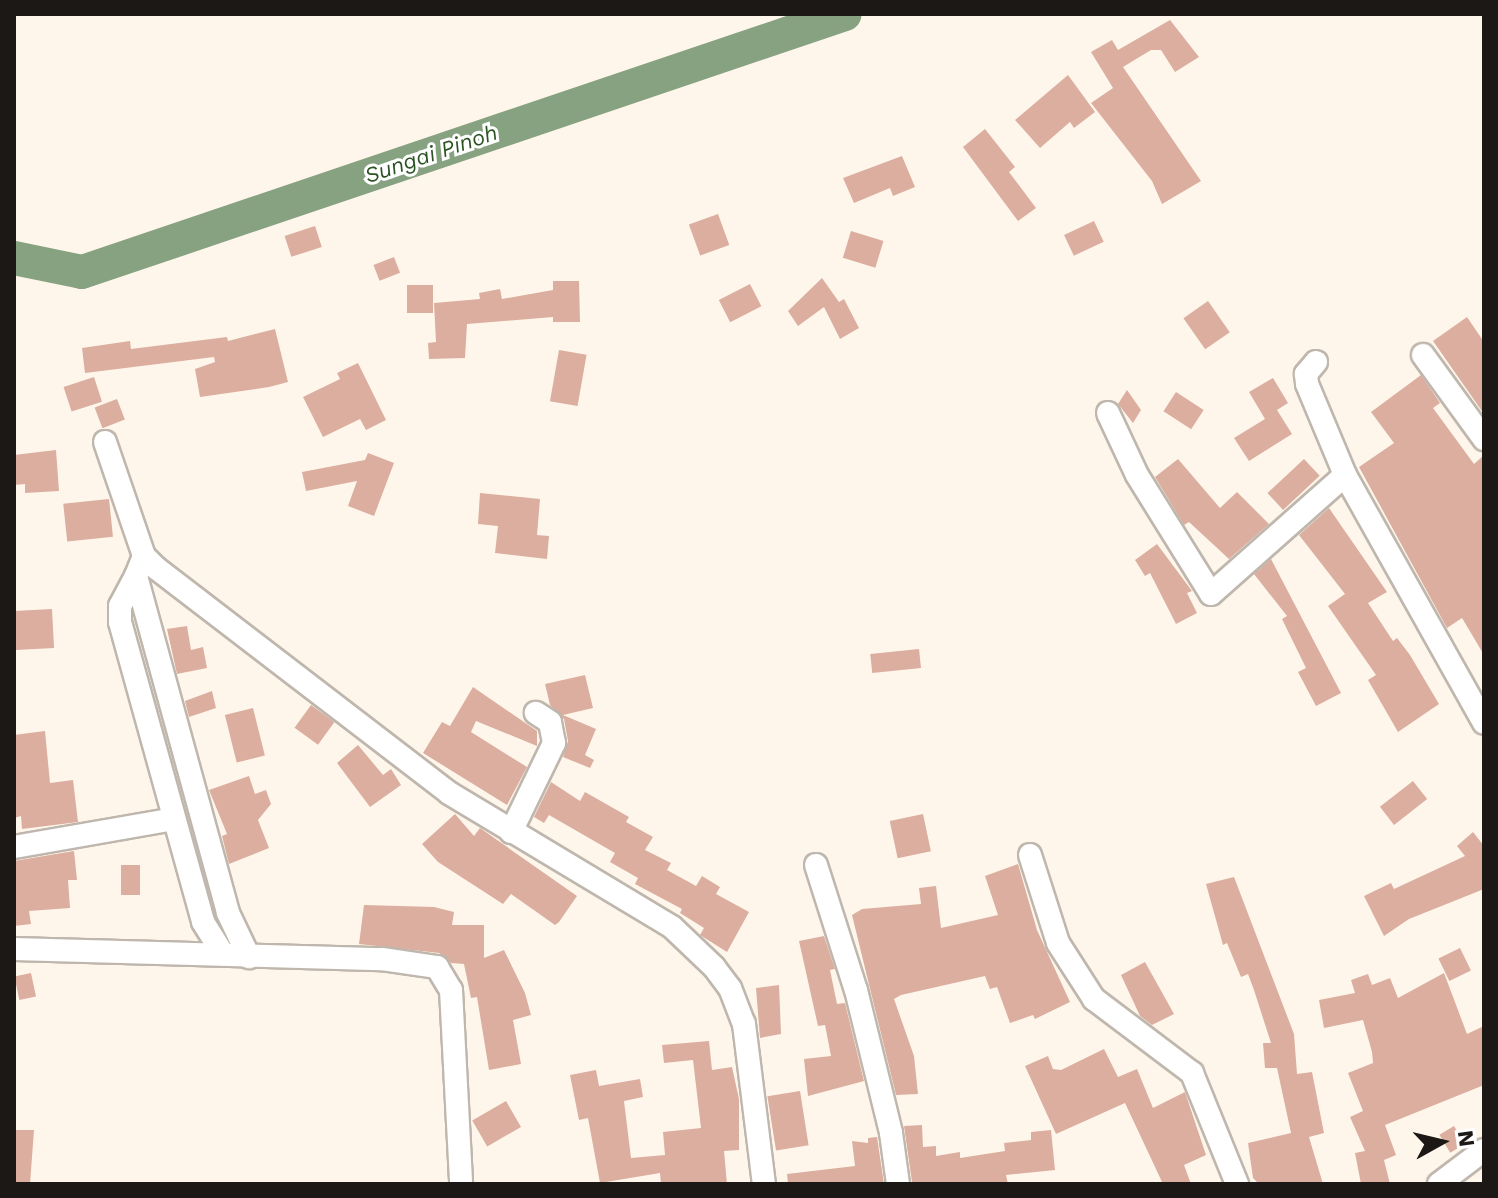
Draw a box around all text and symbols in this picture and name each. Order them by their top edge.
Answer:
water label: Sungai Pinoh [361,119,501,189]
north arrow [1402,1102,1482,1182]
text: N [1453,1129,1480,1148]

